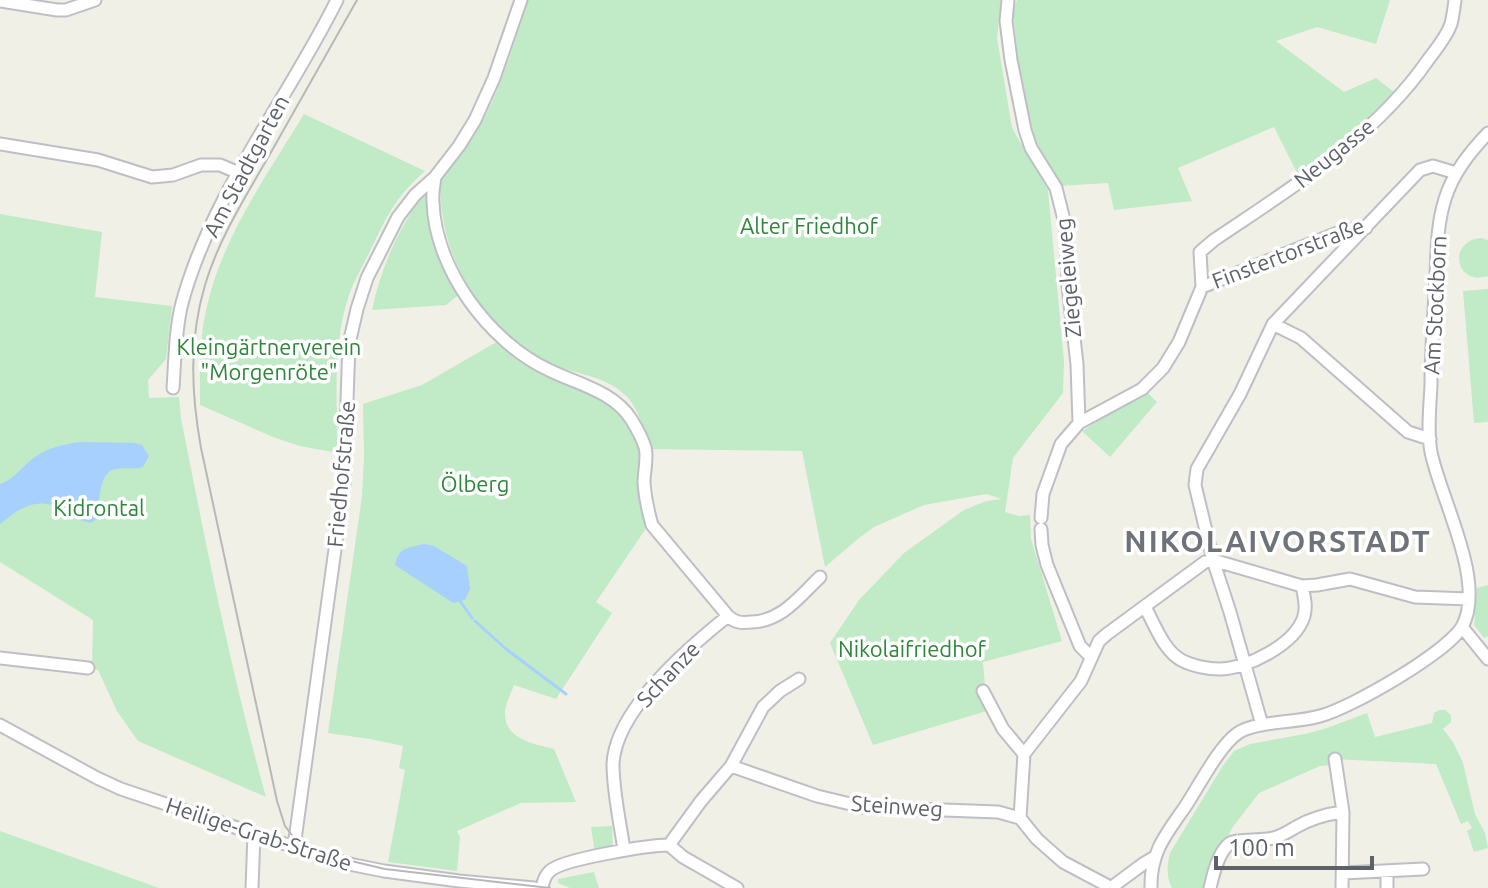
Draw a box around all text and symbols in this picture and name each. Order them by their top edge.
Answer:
street label: Am Stadtgarten [198,91,293,241]
street label: Neugasse [1289,113,1379,192]
street label: Finstertorstraße [1208,212,1368,293]
park label: Alter Friedhof [740,213,879,238]
street label: Ziegeleiweg [1050,217,1085,339]
street label: Am Stockborn [1418,235,1451,375]
park label: Kleingärtnerverein "Morgenröte" [177,334,361,384]
street label: Friedhofstraße [322,400,359,548]
park label: Ölberg [441,471,509,496]
park label: Kidrontal [53,495,145,520]
district label: NIKOLAIVORSTADT [1124,524,1432,558]
street label: Schanze [631,636,704,712]
park label: Nikolaifriedhof [838,636,987,661]
street label: Steinweg [850,790,944,821]
street label: Heilige-Grab-Straße [163,792,355,875]
scale bar [1216,820,1372,870]
text: 100 m [1228,834,1295,861]

